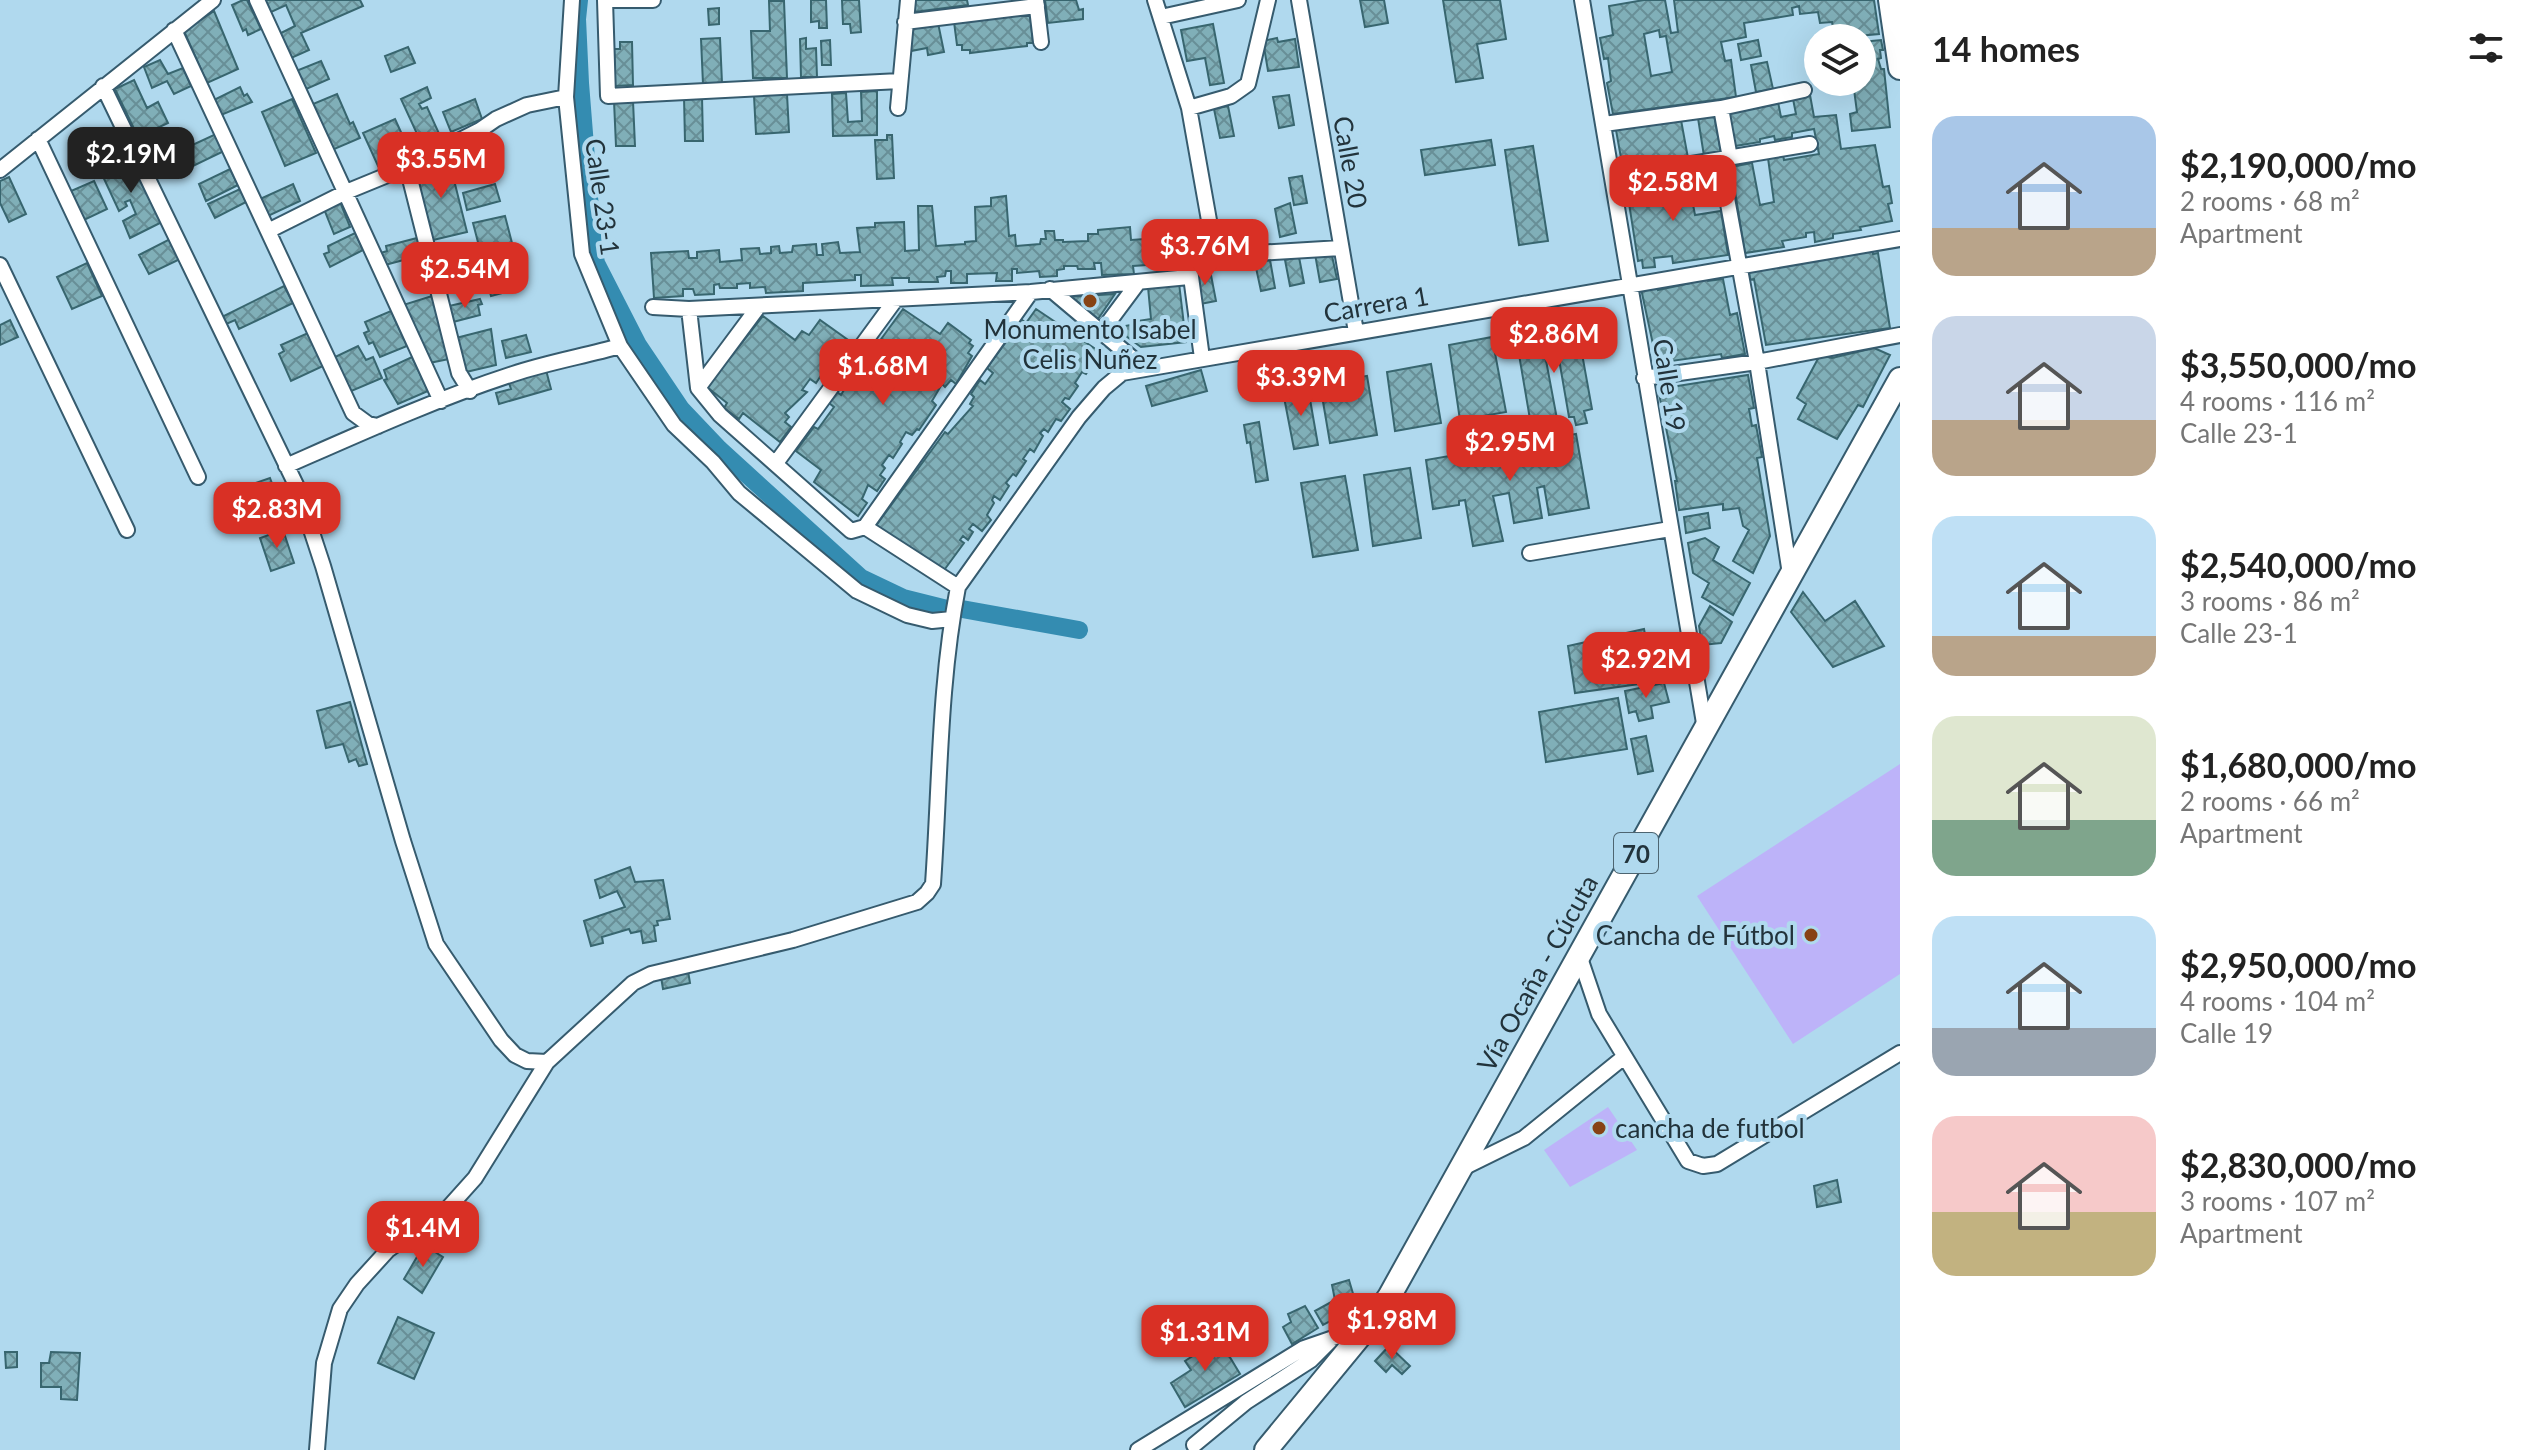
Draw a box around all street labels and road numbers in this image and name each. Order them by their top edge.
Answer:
street label: Calle 20 [1327,113,1375,211]
street label: Calle 23-1 [579,136,627,258]
street label: Carrera 1 [1321,279,1431,329]
street label: Calle 19 [1647,337,1693,433]
road number: 70 [1614,833,1658,873]
street label: Vía Ocaña - Cúcuta [1470,869,1604,1077]

